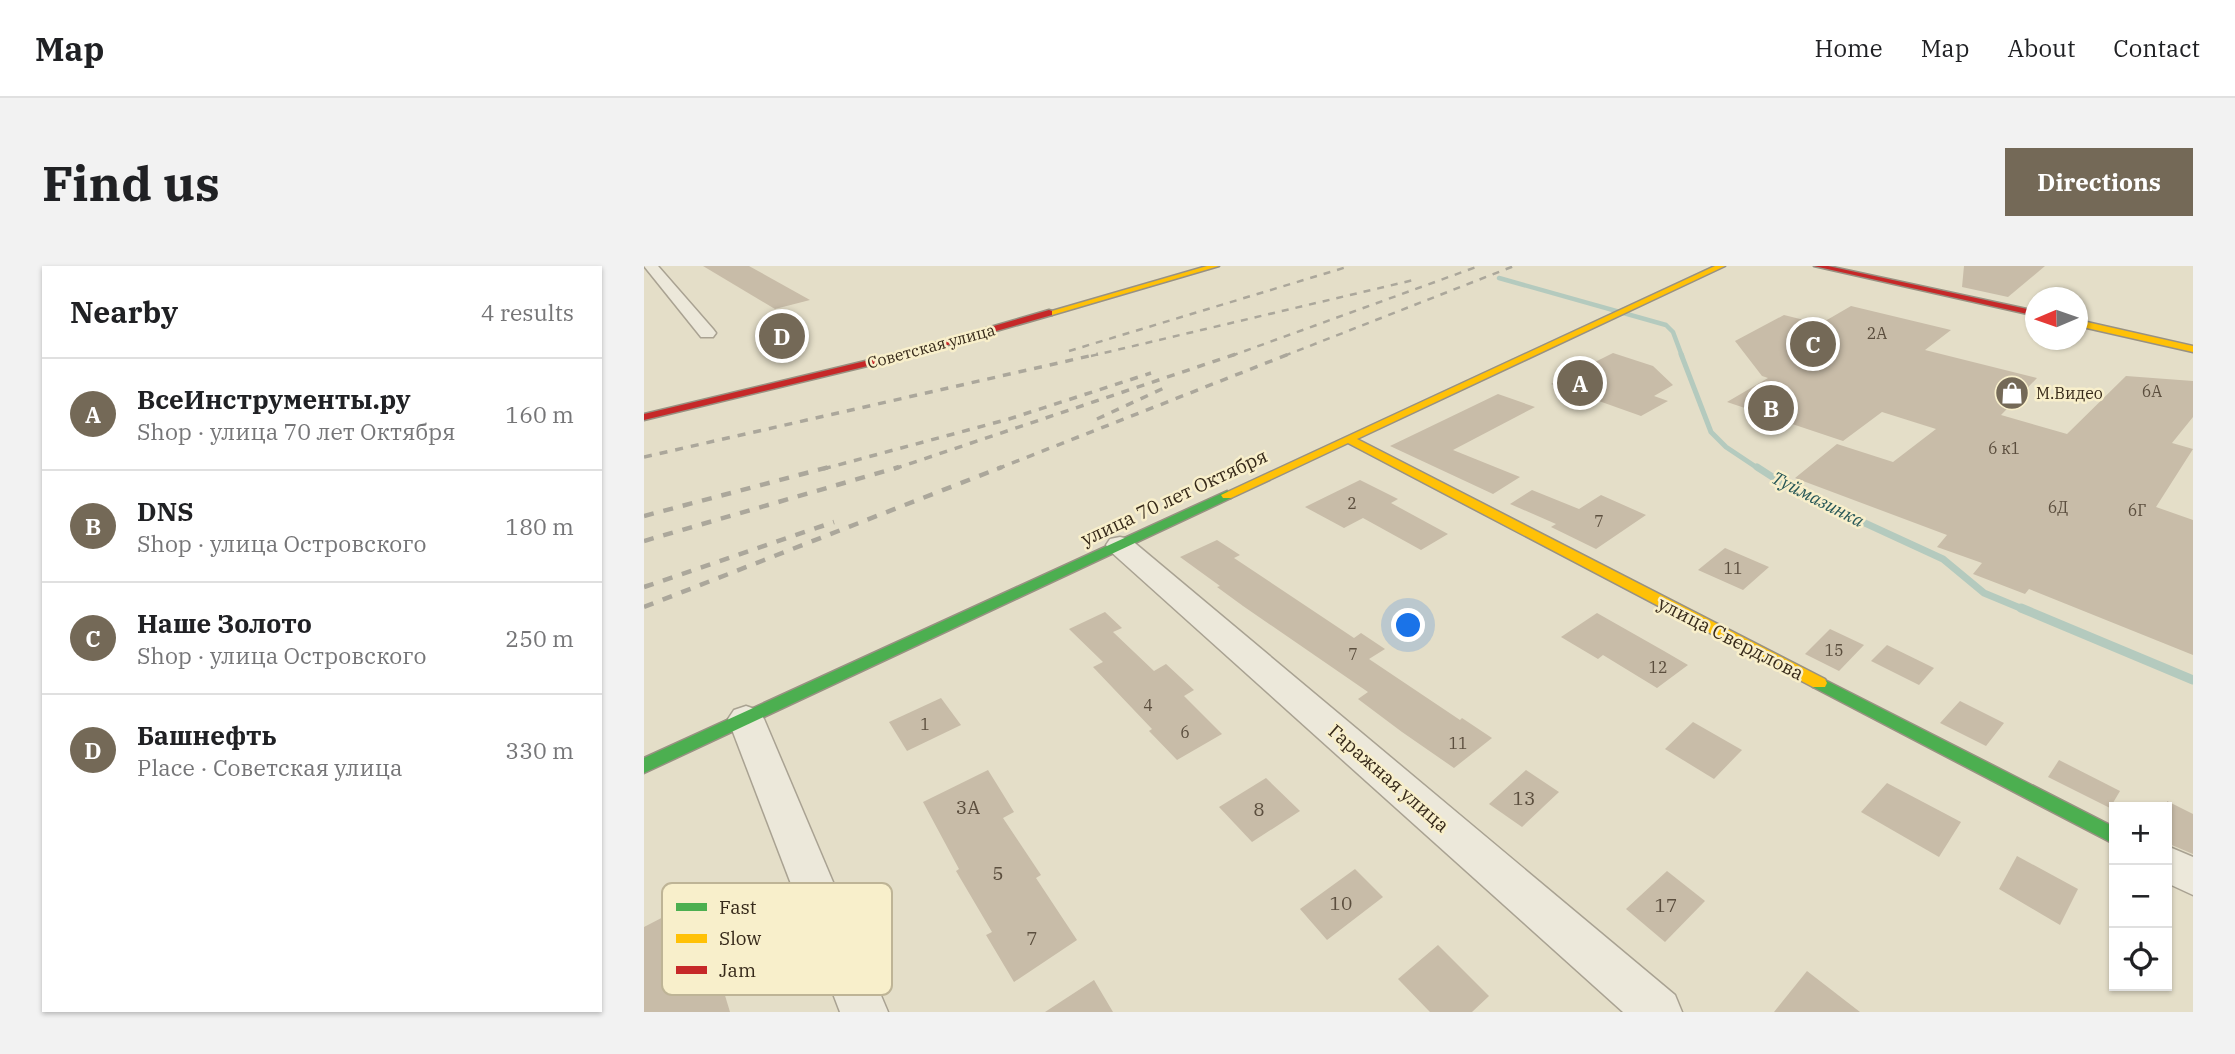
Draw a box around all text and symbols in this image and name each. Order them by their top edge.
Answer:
text: Map [35,27,104,70]
text: Home [1815,32,1883,64]
text: Map [1921,32,1969,64]
text: About [2007,32,2075,64]
text: Contact [2113,32,2200,64]
button: Directions [2005,148,2193,216]
text: Find us [42,151,220,214]
north arrow [2025,287,2088,350]
text: Nearby [70,292,178,331]
text: 4 results [481,297,574,327]
pin: D [759,310,805,362]
pin: C [1790,318,1836,370]
street label: Советская улица [865,319,998,373]
house number: 2А [1867,323,1887,343]
pin: A [1557,357,1603,409]
shop icon: М.Видео [1993,374,2031,412]
house number: 6А [2142,381,2162,401]
text: ВсеИнструменты.ру [137,382,411,416]
pin: B [1748,382,1794,434]
place label: М.Видео [2036,383,2103,403]
text: A [85,399,101,429]
text: 160 m [505,399,574,429]
text: Shop · улица 70 лет Октября [137,416,455,446]
house number: 6 к1 [1988,438,2020,458]
street label: улица 70 лет Октября [1077,443,1271,551]
water label: Туймазинка [1768,466,1868,532]
house number: 2 [1347,493,1357,513]
text: DNS [137,494,194,528]
house number: 6Д [2048,497,2068,517]
house number: 6Г [2128,500,2146,520]
text: B [85,511,101,541]
text: 180 m [505,511,574,541]
house number: 7 [1594,511,1604,531]
text: Shop · улица Островского [137,528,426,558]
house number: 11 [1723,558,1743,578]
street label: улица Свердлова [1654,591,1808,685]
text: Наше Золото [137,606,312,640]
your location [1391,608,1425,642]
text: C [85,623,101,653]
text: 250 m [505,623,574,653]
text: Shop · улица Островского [137,640,426,670]
house number: 15 [1824,640,1844,660]
house number: 7 [1348,644,1358,664]
house number: 12 [1648,657,1668,677]
house number: 4 [1143,695,1153,715]
house number: 1 [920,714,930,734]
text: Башнефть [137,718,277,752]
street label: Гаражная улица [1324,719,1454,837]
house number: 6 [1180,722,1190,742]
house number: 11 [1448,733,1468,753]
text: D [84,735,102,765]
text: 330 m [505,735,574,765]
text: Place · Советская улица [137,752,402,782]
house number: 13 [1513,786,1535,810]
house number: 3А [956,795,980,819]
house number: 8 [1253,797,1265,821]
map controls [2109,802,2172,991]
button: + [2109,802,2172,865]
house number: 5 [992,861,1004,885]
button: − [2109,865,2172,928]
legend [662,883,892,995]
house number: 10 [1330,891,1352,915]
house number: 17 [1655,893,1677,917]
text: Fast [719,895,757,919]
text: Slow [719,926,761,950]
house number: 7 [1026,926,1038,950]
button: locate [2109,928,2172,991]
text: Jam [719,958,756,982]

